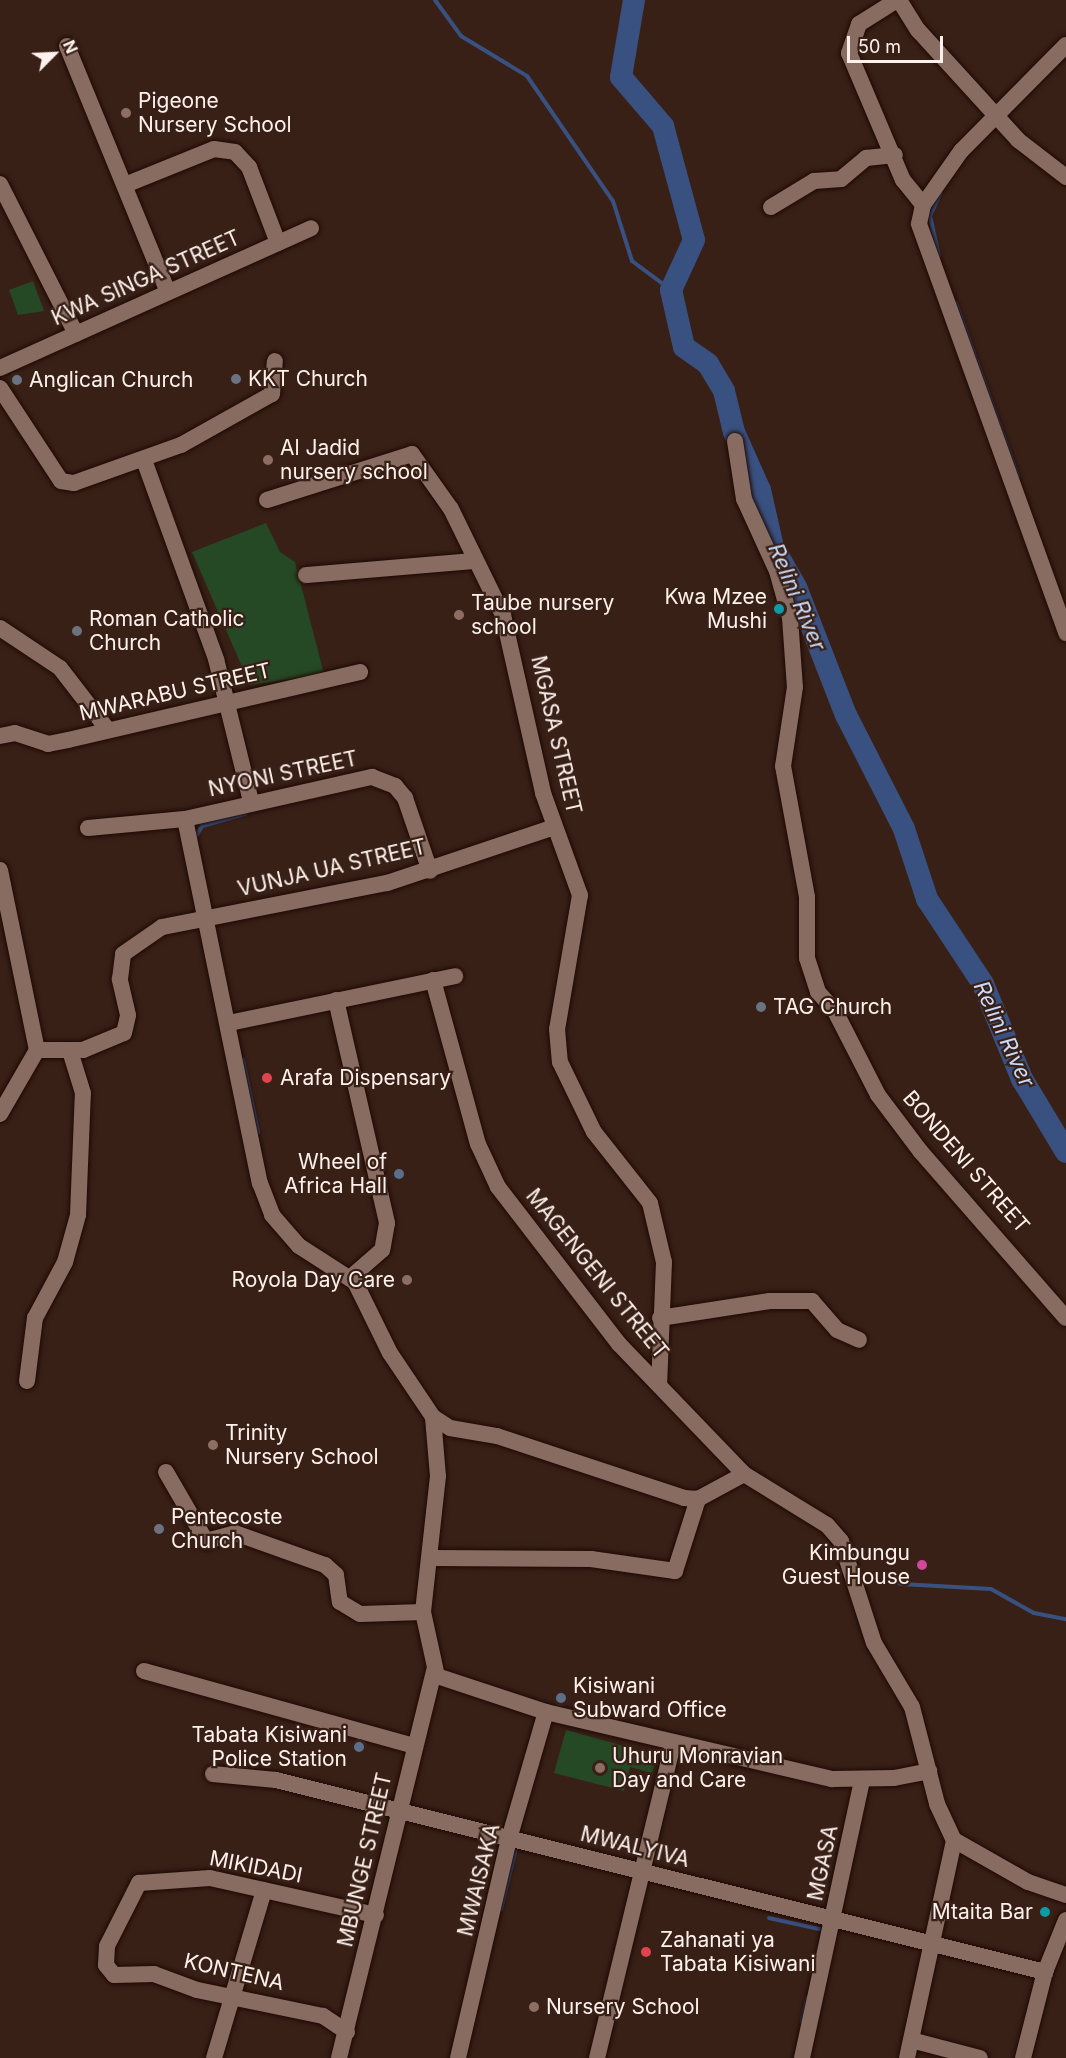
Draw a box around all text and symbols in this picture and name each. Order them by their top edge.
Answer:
north arrow [24,24,84,84]
scale bar [850,24,946,62]
text: 50 m [858,36,901,57]
text: N [59,37,82,56]
place label: Pigeone Nursery School [138,88,292,138]
marker: Pigeone Nursery School [119,106,133,120]
street label: KWA SINGA STREET [48,225,244,331]
place label: KKT Church [248,366,368,392]
place label: Anglican Church [29,367,193,393]
marker: KKT Church [229,372,243,386]
marker: Anglican Church [10,373,24,387]
place label: Al Jadid nursery school [280,435,428,485]
marker: Al Jadid nursery school [261,453,275,467]
water label: Relini River [763,539,831,655]
place label: Kwa Mzee Mushi [665,584,767,634]
place label: Taube nursery school [471,590,614,640]
marker: Kwa Mzee Mushi [772,602,786,616]
place label: Roman Catholic Church [89,606,244,656]
marker: Taube nursery school [452,608,466,622]
marker: Roman Catholic Church [70,624,84,638]
street label: MGASA STREET [526,653,586,817]
street label: MWARABU STREET [77,658,273,726]
street label: NYONI STREET [206,746,360,802]
street label: VUNJA UA STREET [235,834,429,902]
water label: Relini River [968,977,1040,1091]
place label: TAG Church [773,994,892,1020]
marker: TAG Church [754,1000,768,1014]
place label: Arafa Dispensary [280,1065,451,1091]
marker: Arafa Dispensary [258,1069,276,1087]
street label: BONDENI STREET [897,1086,1035,1238]
place label: Wheel of Africa Hall [284,1149,387,1199]
marker: Wheel of Africa Hall [392,1167,406,1181]
street label: MAGENGENI STREET [521,1184,673,1364]
place label: Royola Day Care [232,1267,395,1293]
marker: Royola Day Care [400,1273,414,1287]
place label: Trinity Nursery School [225,1420,379,1470]
marker: Trinity Nursery School [206,1438,220,1452]
place label: Pentecoste Church [171,1504,282,1554]
marker: Pentecoste Church [152,1522,166,1536]
place label: Kimbungu Guest House [782,1540,910,1590]
marker: Kimbungu Guest House [915,1558,929,1572]
place label: Kisiwani Subward Office [573,1673,727,1723]
marker: Kisiwani Subward Office [554,1691,568,1705]
place label: Tabata Kisiwani Police Station [191,1722,347,1772]
marker: Tabata Kisiwani Police Station [352,1740,366,1754]
place label: Uhuru Monravian Day and Care [612,1743,783,1793]
marker: Uhuru Monravian Day and Care [593,1761,607,1775]
street label: MBUNGE STREET [333,1771,397,1949]
street label: MWAISAKA [453,1821,505,1939]
street label: MWALYIVA [578,1821,692,1873]
street label: MGASA [803,1823,843,1903]
street label: MIKIDADI [207,1846,305,1888]
place label: Mtaita Bar [932,1899,1033,1925]
marker: Mtaita Bar [1038,1905,1052,1919]
place label: Zahanati ya Tabata Kisiwani [660,1927,816,1977]
marker: Zahanati ya Tabata Kisiwani [637,1943,655,1961]
street label: KONTENA [182,1948,286,1996]
place label: Nursery School [546,1994,700,2020]
marker: Nursery School [527,2000,541,2014]

